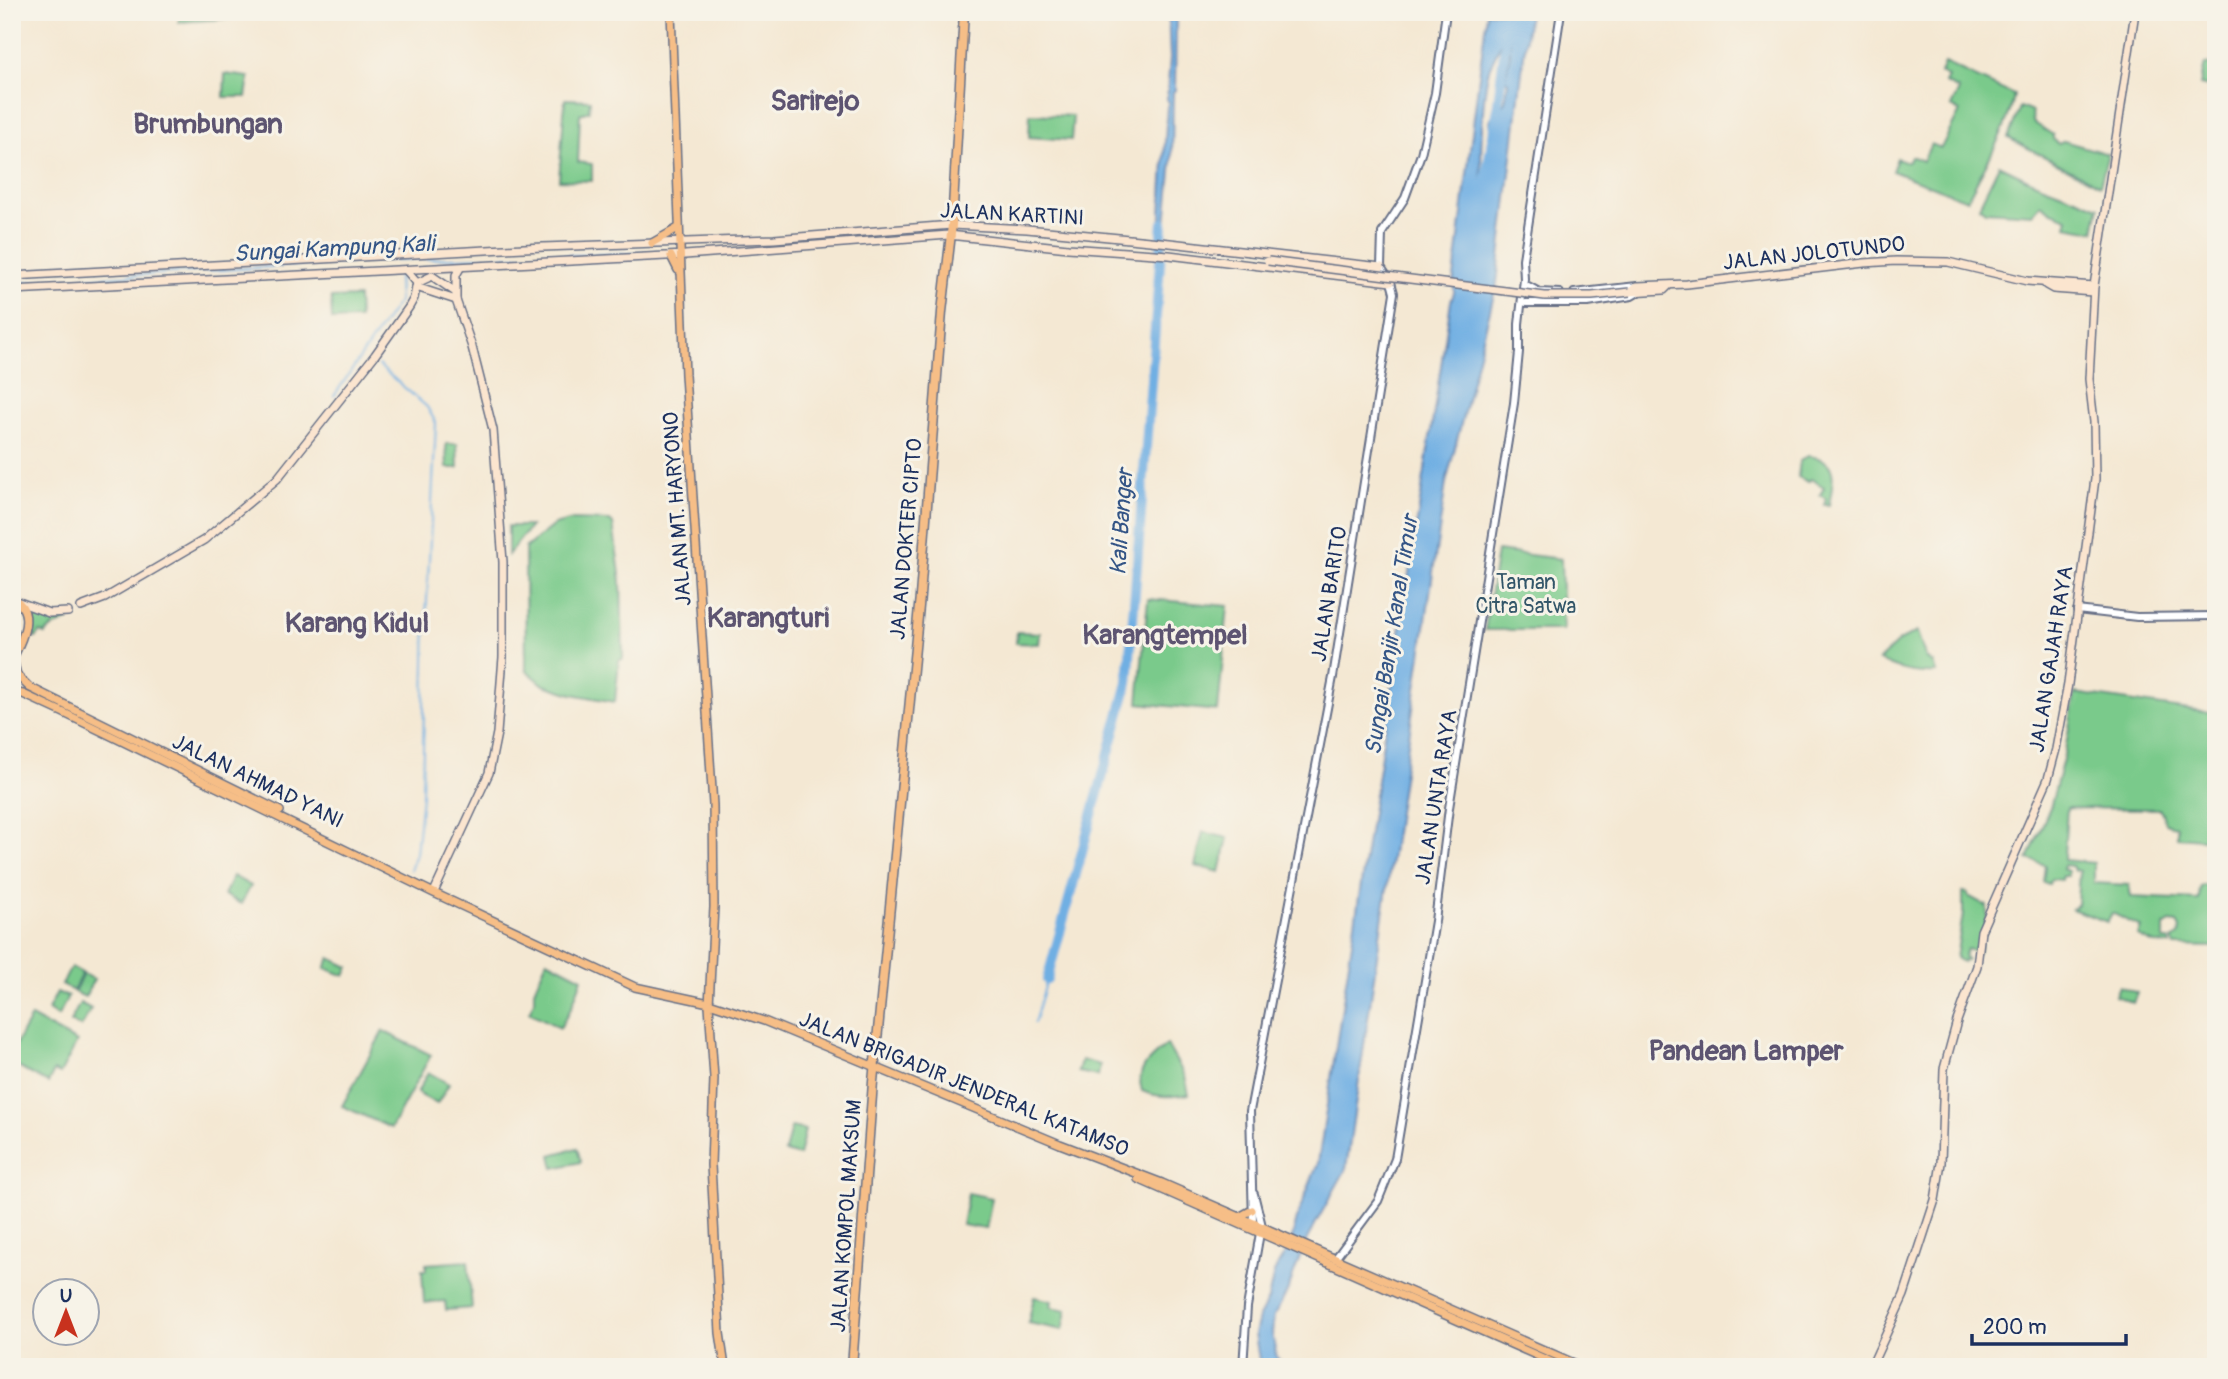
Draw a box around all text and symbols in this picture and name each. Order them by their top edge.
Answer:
district label: Sarirejo [770,84,860,119]
district label: Brumbungan [133,107,283,142]
street label: JALAN KARTINI [939,197,1085,232]
water label: Sungai Kampung Kali [233,229,439,268]
street label: JALAN JOLOTUNDO [1722,231,1906,276]
street label: JALAN MT. HARYONO [657,411,698,607]
street label: JALAN DOKTER CIPTO [884,437,929,641]
water label: Kali Banger [1103,465,1140,576]
water label: Sungai Banjir Kanal Timur [1358,510,1425,757]
street label: JALAN BARITO [1305,525,1354,664]
street label: JALAN GAJAH RAYA [2023,564,2080,754]
park label: Taman Citra Satwa [1476,569,1576,620]
district label: Karangturi [707,601,829,636]
district label: Karang Kidul [285,606,429,641]
district label: Karangtempel [1082,618,1248,653]
street label: JALAN UNTA RAYA [1409,708,1464,887]
street label: JALAN AHMAD YANI [168,728,348,835]
street label: JALAN BRIGADIR JENDERAL KATAMSO [795,1006,1133,1163]
district label: Pandean Lamper [1649,1034,1844,1069]
street label: JALAN KOMPOL MAKSUM [825,1099,868,1333]
north arrow [32,1278,102,1348]
text: U [60,1284,72,1308]
scale bar [1972,1302,2126,1346]
text: 200 m [1983,1314,2047,1341]

